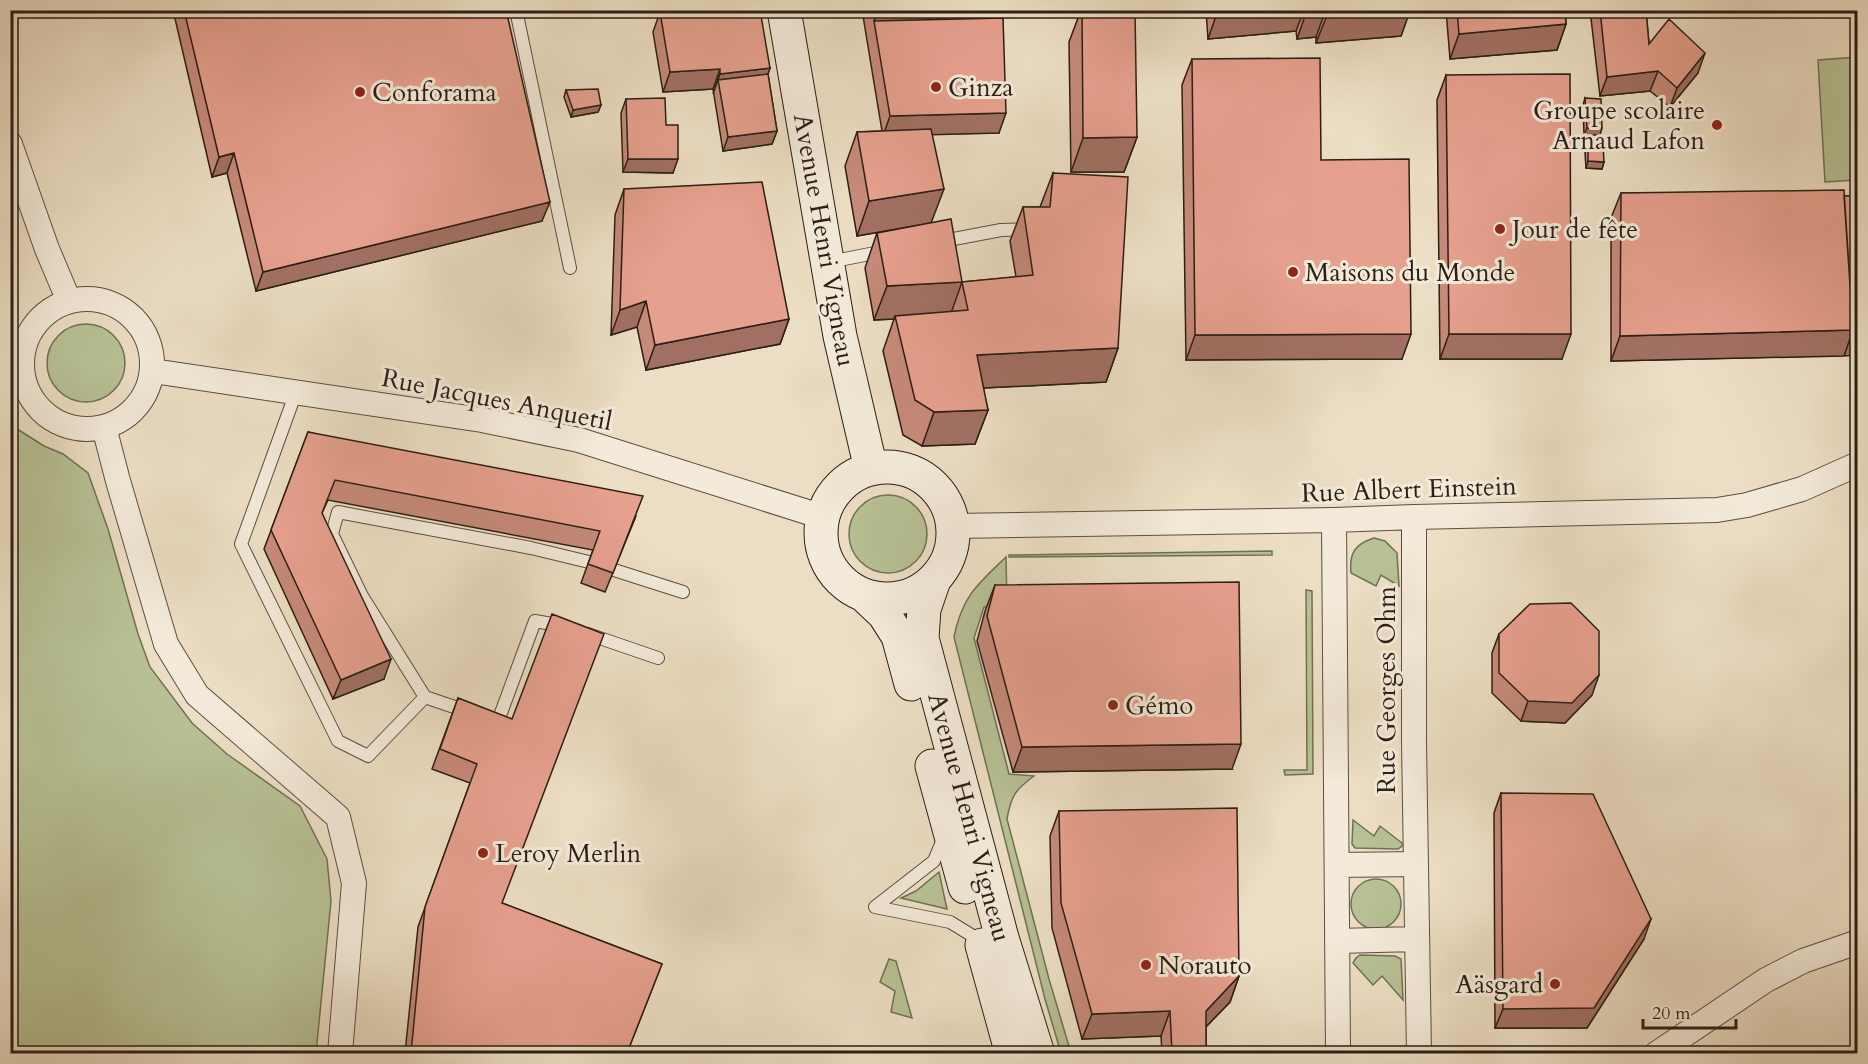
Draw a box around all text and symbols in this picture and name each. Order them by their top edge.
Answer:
place label: Ginza [948,70,1014,105]
place label: Conforama [372,75,497,110]
marker: Ginza [929,80,943,94]
marker: Conforama [353,85,367,99]
place label: Groupe scolaire Arnaud Lafon [1533,93,1705,158]
street label: Avenue Henri Vigneau [785,111,864,369]
marker: Groupe scolaire Arnaud Lafon [1710,118,1724,132]
place label: Jour de fête [1508,212,1638,247]
marker: Jour de fête [1493,222,1507,236]
place label: Maisons du Monde [1305,255,1515,290]
marker: Maisons du Monde [1286,265,1300,279]
street label: Rue Jacques Anquetil [379,360,615,439]
street label: Rue Albert Einstein [1301,468,1518,511]
street label: Rue Georges Ohm [1369,586,1404,794]
place label: Gémo [1125,688,1193,723]
street label: Avenue Henri Vigneau [919,689,1020,946]
marker: Gémo [1106,698,1120,712]
place label: Leroy Merlin [495,836,641,871]
marker: Leroy Merlin [476,846,490,860]
place label: Norauto [1158,948,1252,983]
marker: Norauto [1139,958,1153,972]
place label: Aäsgard [1455,967,1543,1002]
marker: Aäsgard [1548,977,1562,991]
scale bar [1643,992,1736,1030]
text: 20 m [1652,1001,1691,1026]

